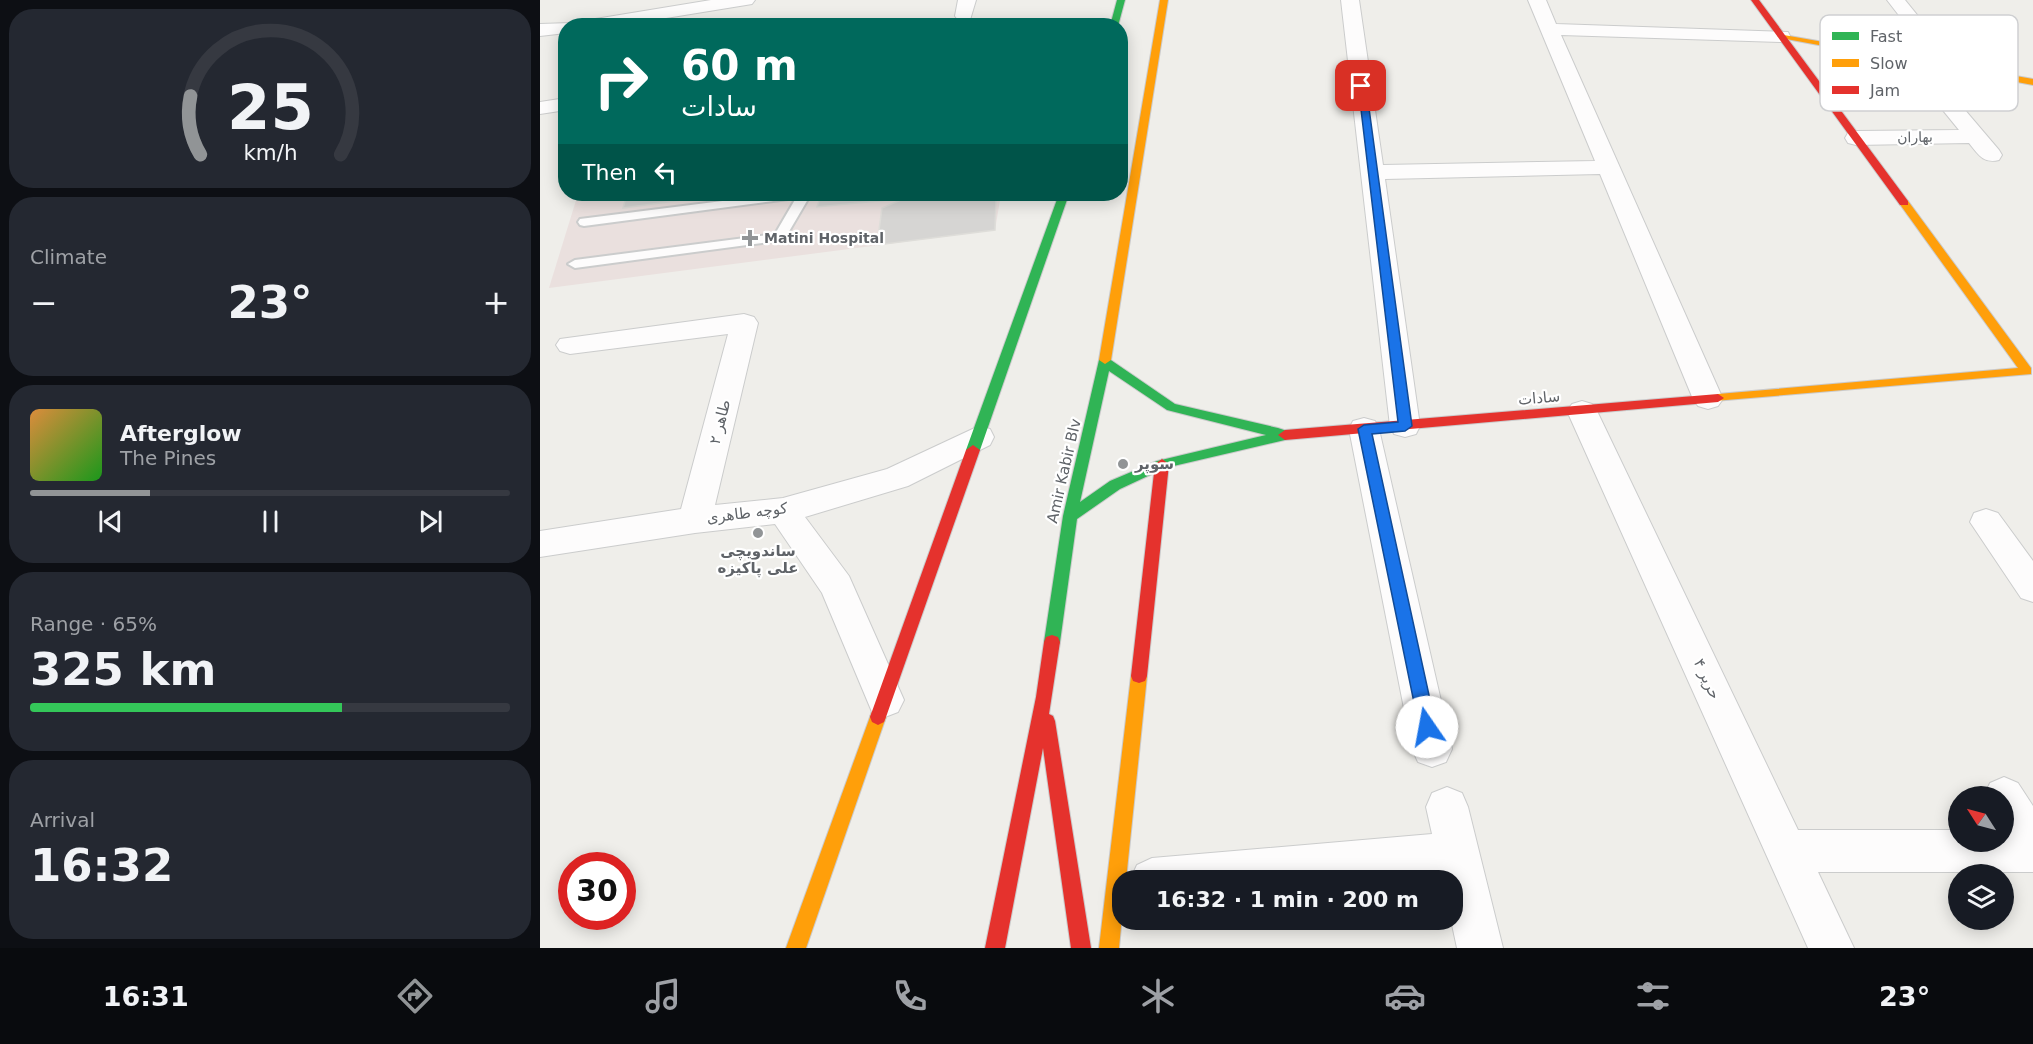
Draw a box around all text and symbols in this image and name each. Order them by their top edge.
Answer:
legend [1820,15,2018,111]
text: Fast [1870,27,1902,46]
text: 60 m [681,41,798,90]
icon: right [582,42,660,120]
text: Slow [1870,54,1907,73]
pin [1335,60,1386,111]
icon: arrive [1344,69,1377,102]
text: 25 [227,72,313,145]
text: Jam [1869,81,1900,100]
text: سادات [681,91,757,122]
street label: بهاران [1897,129,1933,146]
text: km/h [243,141,297,166]
icon: left [649,156,682,189]
text: Then [582,160,637,185]
marker: Matini Hospital [741,229,759,247]
place label: Matini Hospital [764,230,884,246]
text: Climate [30,245,107,269]
text: 23° [227,276,313,329]
text: − [30,283,58,322]
text: + [482,283,510,322]
street label: سادات [1517,387,1561,409]
street label: طاهر ۲ [706,398,734,446]
street label: Amir Kabir Blv [1043,417,1085,525]
text: Afterglow [120,421,242,446]
text: The Pines [120,446,216,470]
place label: سوپر [1134,455,1174,474]
marker: سوپر [1116,457,1130,471]
street label: کوچه طاهری [705,499,789,527]
icon: previous [94,505,127,538]
icon: pause [254,505,287,538]
icon: next [414,505,447,538]
marker: ساندویچی علی پاکیزه [751,526,765,540]
place label: ساندویچی علی پاکیزه [717,542,799,578]
text: Range · 65% [30,612,157,636]
text: 325 km [30,643,216,696]
street label: حریر ۴ [1690,656,1724,702]
position arrow [1395,695,1459,759]
north arrow [1948,786,2014,852]
map controls [1948,786,2014,930]
text: Arrival [30,808,95,832]
text: 16:32 [30,839,173,892]
speed limit sign: 30 [558,852,636,930]
button: layers [1948,864,2014,930]
text: 16:32 · 1 min · 200 m [1156,887,1419,912]
icon: directions [394,975,436,1017]
icon: music [642,975,684,1017]
icon: phone [889,975,931,1017]
icon: climate [1137,975,1179,1017]
icon: car [1384,975,1426,1017]
icon: filters [1632,975,1674,1017]
text: 16:31 [103,981,189,1012]
text: 23° [1879,981,1930,1012]

